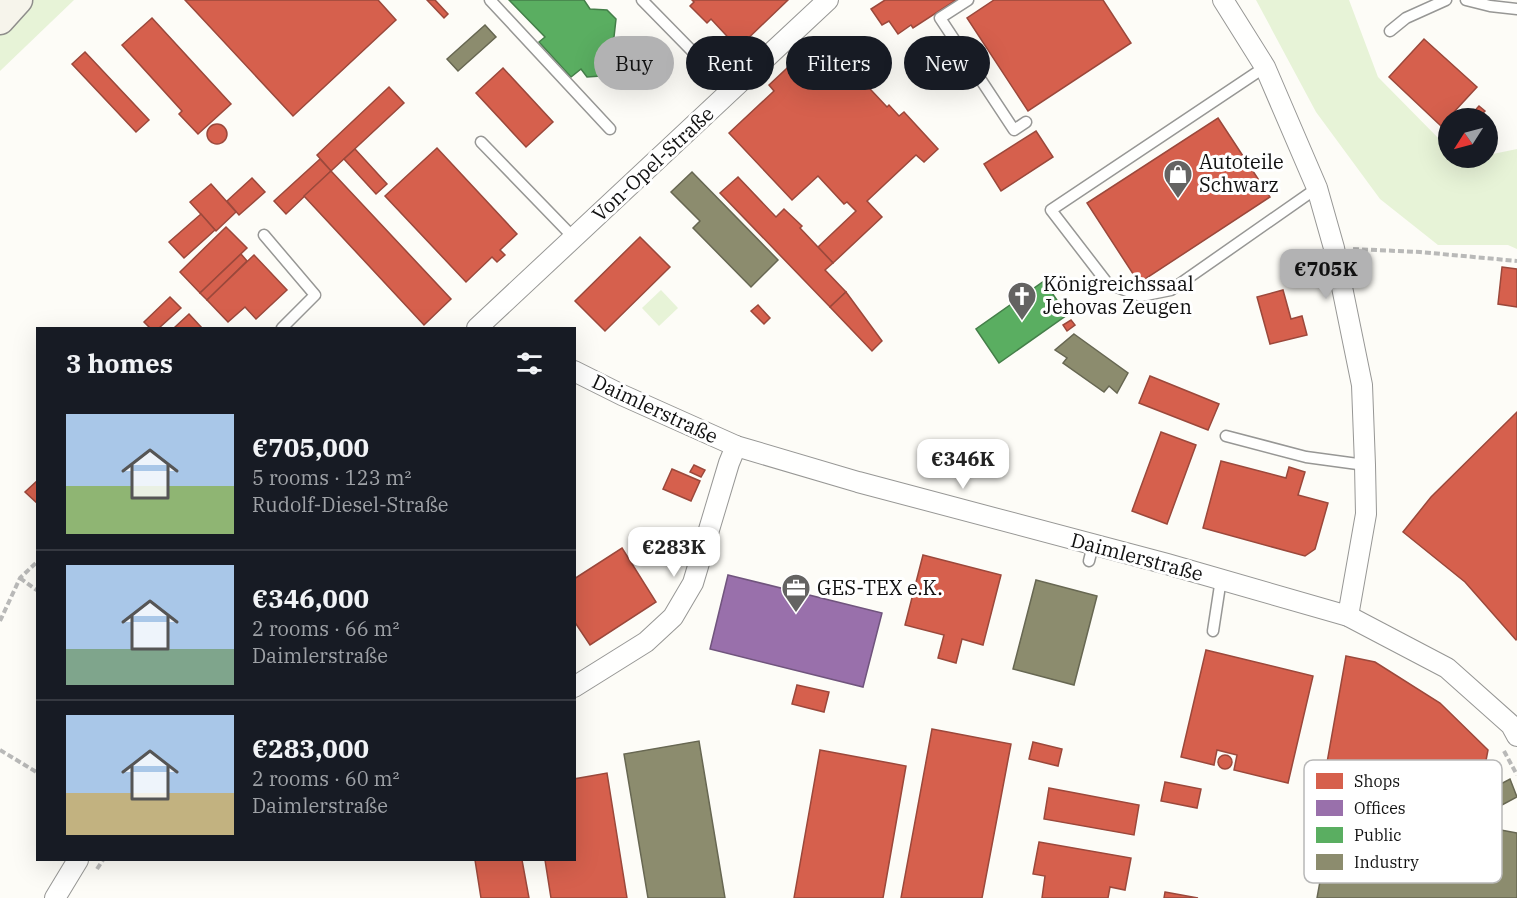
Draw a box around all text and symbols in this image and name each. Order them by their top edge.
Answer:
chip: Buy [594,36,674,90]
chip: Rent [686,36,774,90]
chip: Filters [786,36,892,90]
chip: New [904,36,990,90]
street label: Von-Opel-Straße [586,100,720,227]
north arrow [1438,108,1498,168]
map controls [1438,108,1498,168]
place label: Autoteile Schwarz [1199,148,1284,198]
shop icon: Autoteile Schwarz [1162,158,1194,200]
pin: €705K [1284,249,1368,300]
text: €705K [1294,255,1358,282]
place label: Königreichssaal Jehovas Zeugen [1043,270,1194,320]
church icon: Königreichssaal Jehovas Zeugen [1006,280,1038,322]
text: 3 homes [66,346,173,380]
icon: filters [513,347,546,380]
street label: Daimlerstraße [588,368,723,450]
text: €705,000 [252,430,369,464]
icon: home [114,438,186,510]
pin: €346K [921,439,1005,490]
text: €346K [931,445,995,472]
text: 5 rooms · 123 m² [252,464,411,491]
text: Rudolf-Diesel-Straße [252,491,449,518]
street label: Daimlerstraße [1068,526,1206,587]
pin: €283K [632,527,716,578]
text: €283K [642,533,706,560]
office icon: GES-TEX e.K. [780,572,812,614]
place label: GES-TEX e.K. [817,574,943,601]
text: €346,000 [252,581,369,615]
icon: home [114,589,186,661]
text: 2 rooms · 66 m² [252,615,399,642]
text: Daimlerstraße [252,642,388,669]
text: €283,000 [252,731,369,765]
icon: home [114,739,186,811]
legend [1304,760,1502,883]
text: 2 rooms · 60 m² [252,765,399,792]
text: Shops [1354,771,1400,791]
text: Daimlerstraße [252,792,388,819]
text: Offices [1354,798,1406,818]
text: Public [1354,825,1402,845]
text: Industry [1354,852,1419,872]

